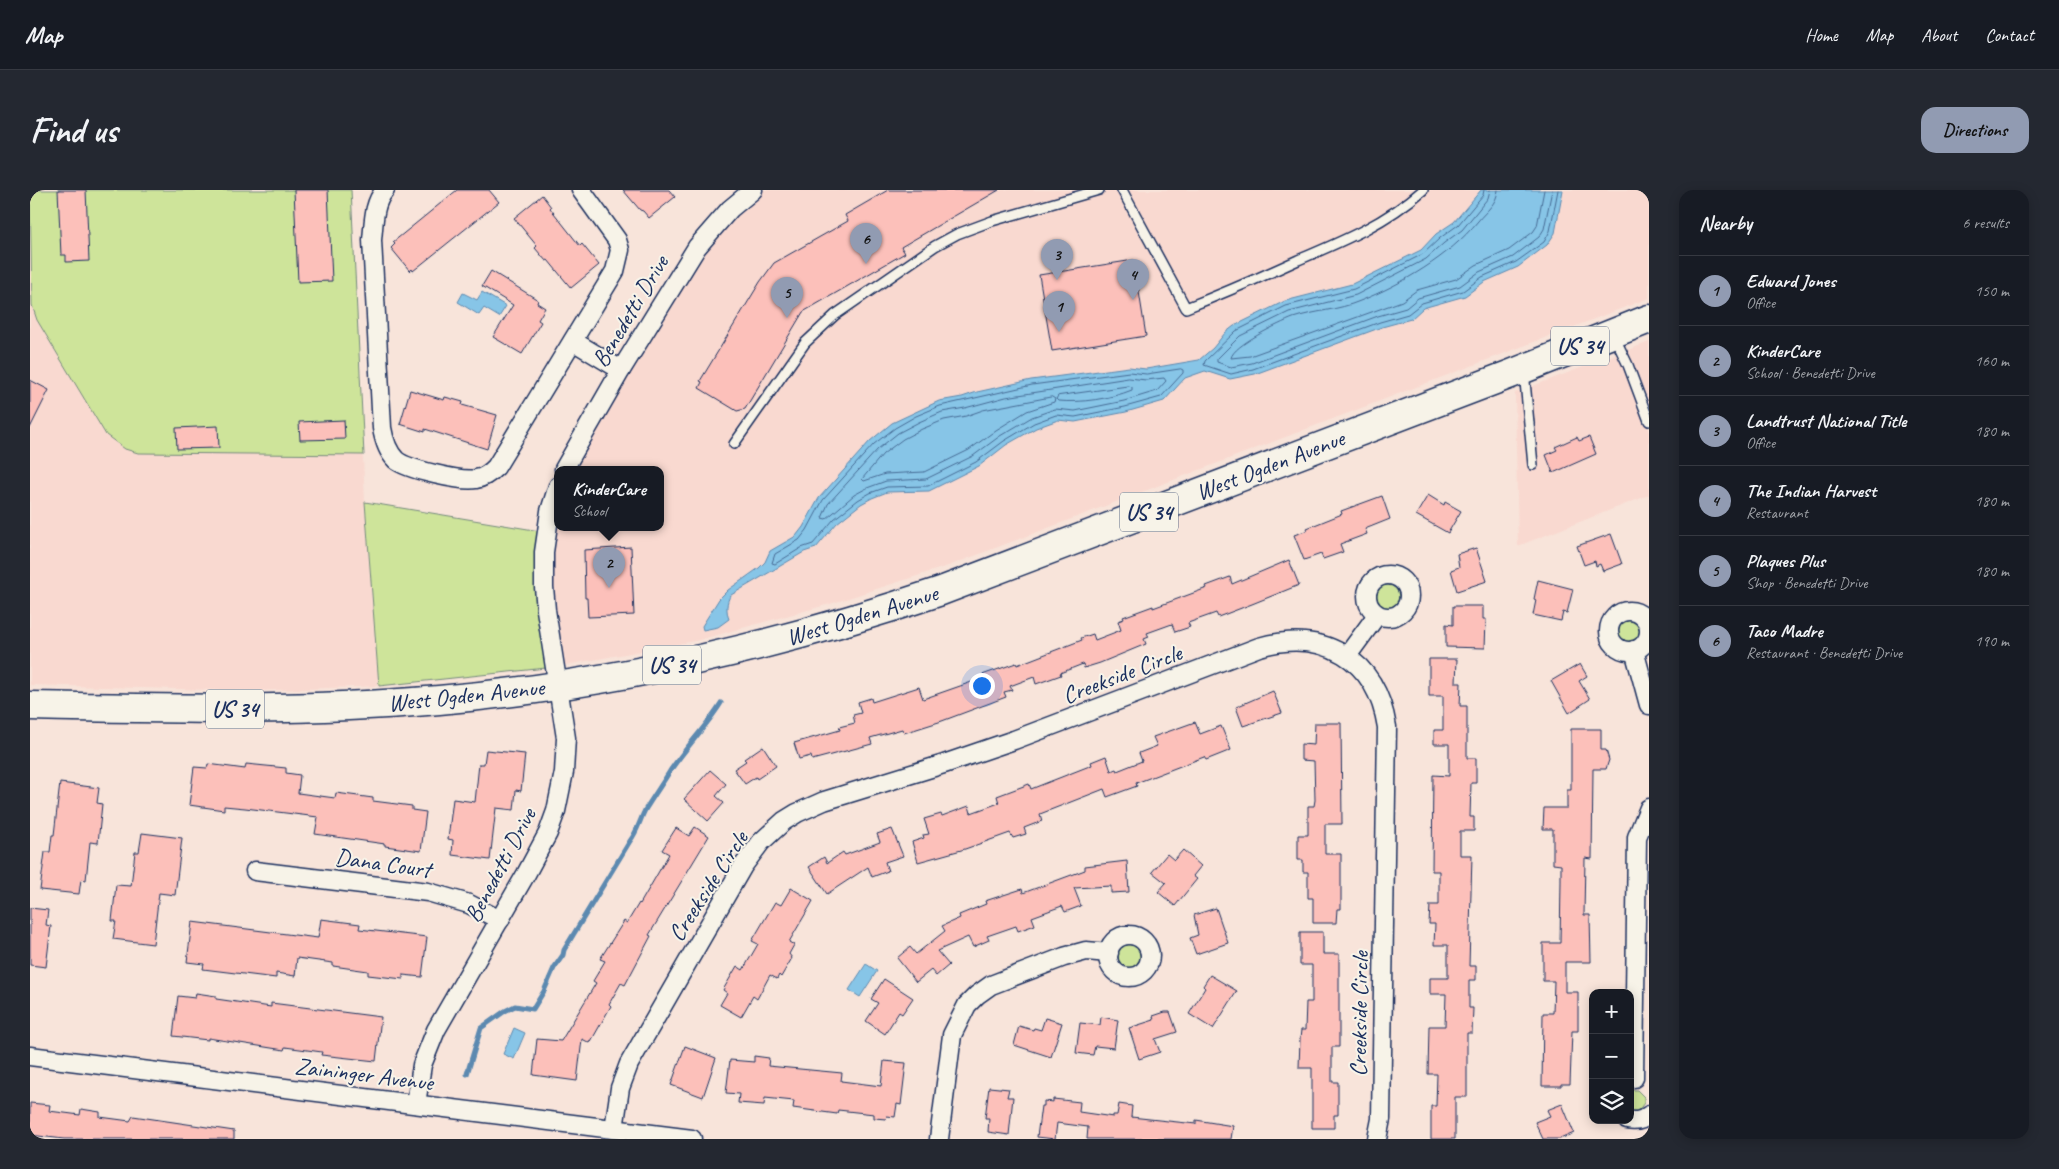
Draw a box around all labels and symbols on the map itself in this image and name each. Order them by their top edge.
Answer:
pin: 6 [850,223,882,264]
pin: 3 [1041,239,1073,280]
street label: Benedetti Drive [585,248,676,372]
pin: 4 [1117,259,1149,300]
pin: 5 [771,277,803,318]
pin: 1 [1043,291,1075,332]
road number: US 34 [1551,326,1609,366]
street label: West Ogden Avenue [1191,422,1351,507]
road number: US 34 [1120,493,1178,532]
pin: 2 [593,547,625,588]
street label: West Ogden Avenue [783,577,943,652]
street label: Creekside Circle [1058,637,1188,710]
road number: US 34 [643,646,701,684]
street label: West Ogden Avenue [386,672,548,718]
your location [969,673,995,699]
road number: US 34 [206,689,264,728]
street label: Benedetti Drive [457,801,544,927]
street label: Creekside Circle [661,823,756,947]
street label: Dana Court [333,841,436,885]
street label: Creekside Circle [1343,949,1375,1077]
street label: Zaininger Avenue [293,1051,437,1098]

